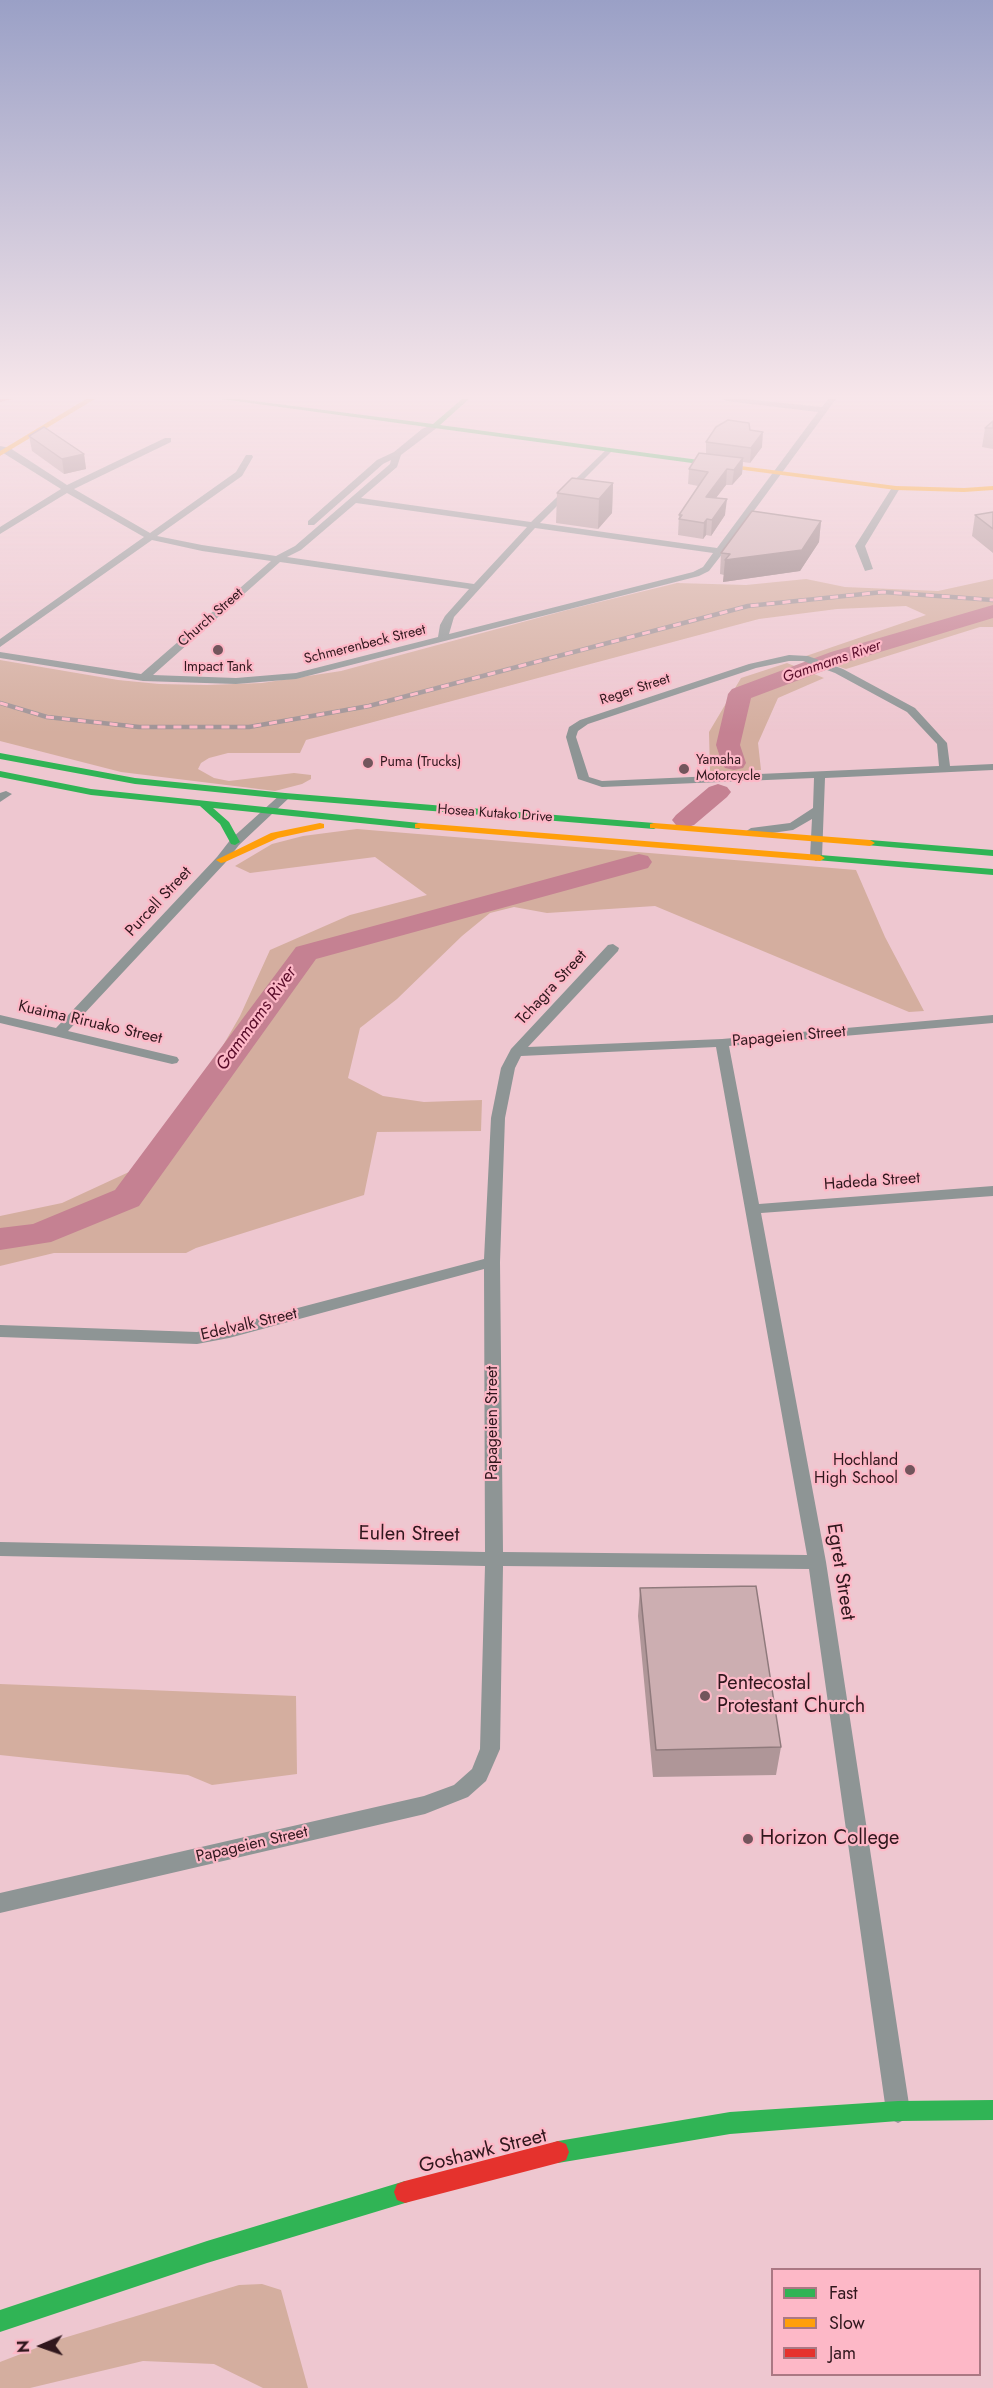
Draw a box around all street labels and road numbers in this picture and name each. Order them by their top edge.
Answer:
street label: Church Street [175,585,247,651]
street label: Schmerenbeck Street [302,622,428,668]
street label: Reger Street [598,671,672,709]
street label: Hosea Kutako Drive [437,802,553,826]
street label: Purcell Street [122,863,196,941]
street label: Tchagra Street [513,947,591,1029]
street label: Kuaima Riruako Street [16,997,164,1049]
street label: Papageien Street [731,1022,847,1052]
street label: Hadeda Street [823,1169,921,1195]
street label: Edelvalk Street [199,1305,299,1345]
street label: Papageien Street [483,1366,503,1480]
street label: Eulen Street [358,1522,460,1548]
street label: Egret Street [820,1522,860,1622]
street label: Papageien Street [194,1823,310,1867]
street label: Goshawk Street [417,2125,549,2179]

